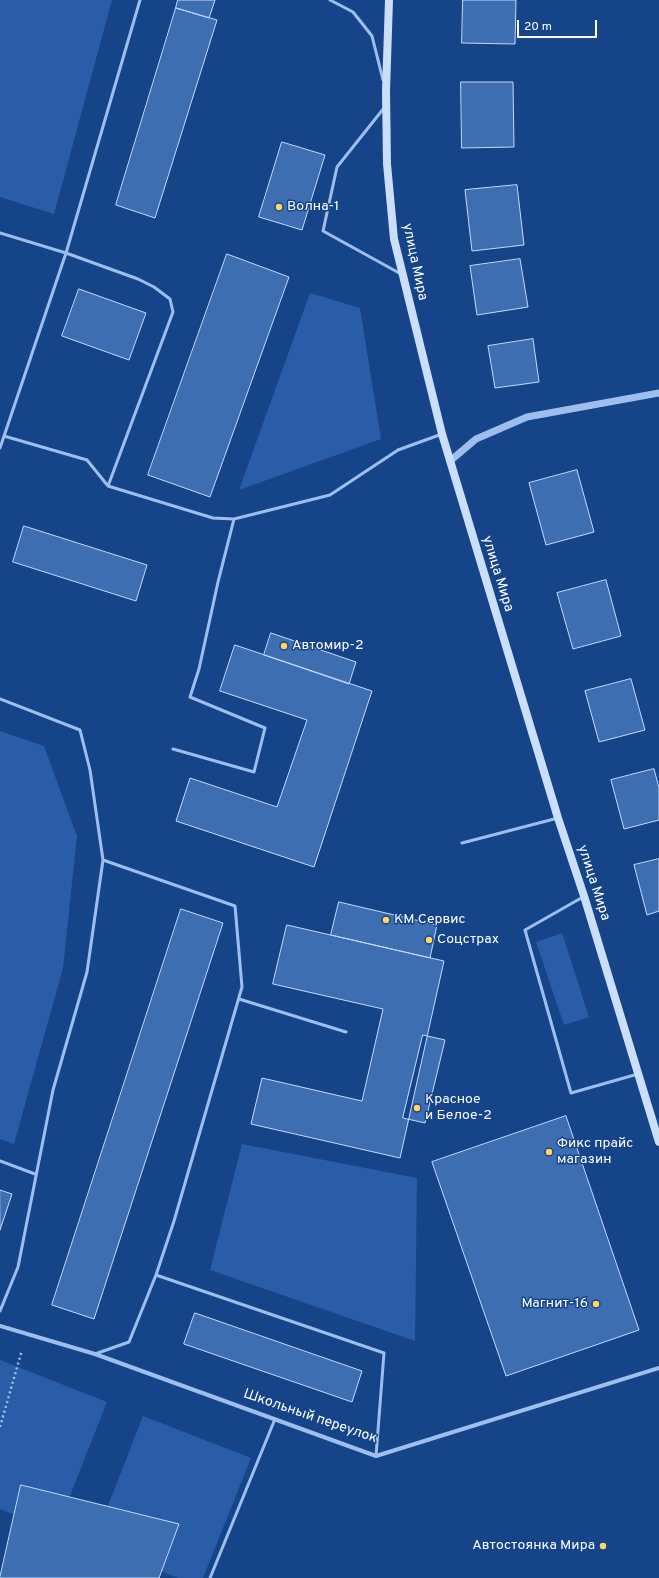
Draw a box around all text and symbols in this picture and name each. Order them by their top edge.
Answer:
scale bar [519,12,599,38]
text: 20 m [524,19,552,35]
place label: Волна-1 [287,199,339,215]
marker: Волна-1 [274,202,284,212]
street label: улица Мира [398,222,430,302]
street label: улица Мира [477,534,517,614]
place label: Автомир-2 [292,638,364,654]
marker: Автомир-2 [279,641,289,651]
street label: улица Мира [573,843,613,923]
place label: КМ Сервис [394,912,466,928]
marker: КМ Сервис [381,915,391,925]
place label: Соцстрах [437,932,499,948]
marker: Соцстрах [424,935,434,945]
place label: Красное и Белое-2 [425,1092,492,1124]
marker: Красное и Белое-2 [412,1103,422,1113]
place label: Фикс прайс магазин [557,1136,633,1168]
marker: Фикс прайс магазин [544,1147,554,1157]
place label: Магнит-16 [521,1296,588,1312]
marker: Магнит-16 [591,1299,601,1309]
street label: Школьный переулок [241,1386,379,1448]
place label: Автостоянка Мира [472,1538,595,1554]
marker: Автостоянка Мира [598,1541,608,1551]

